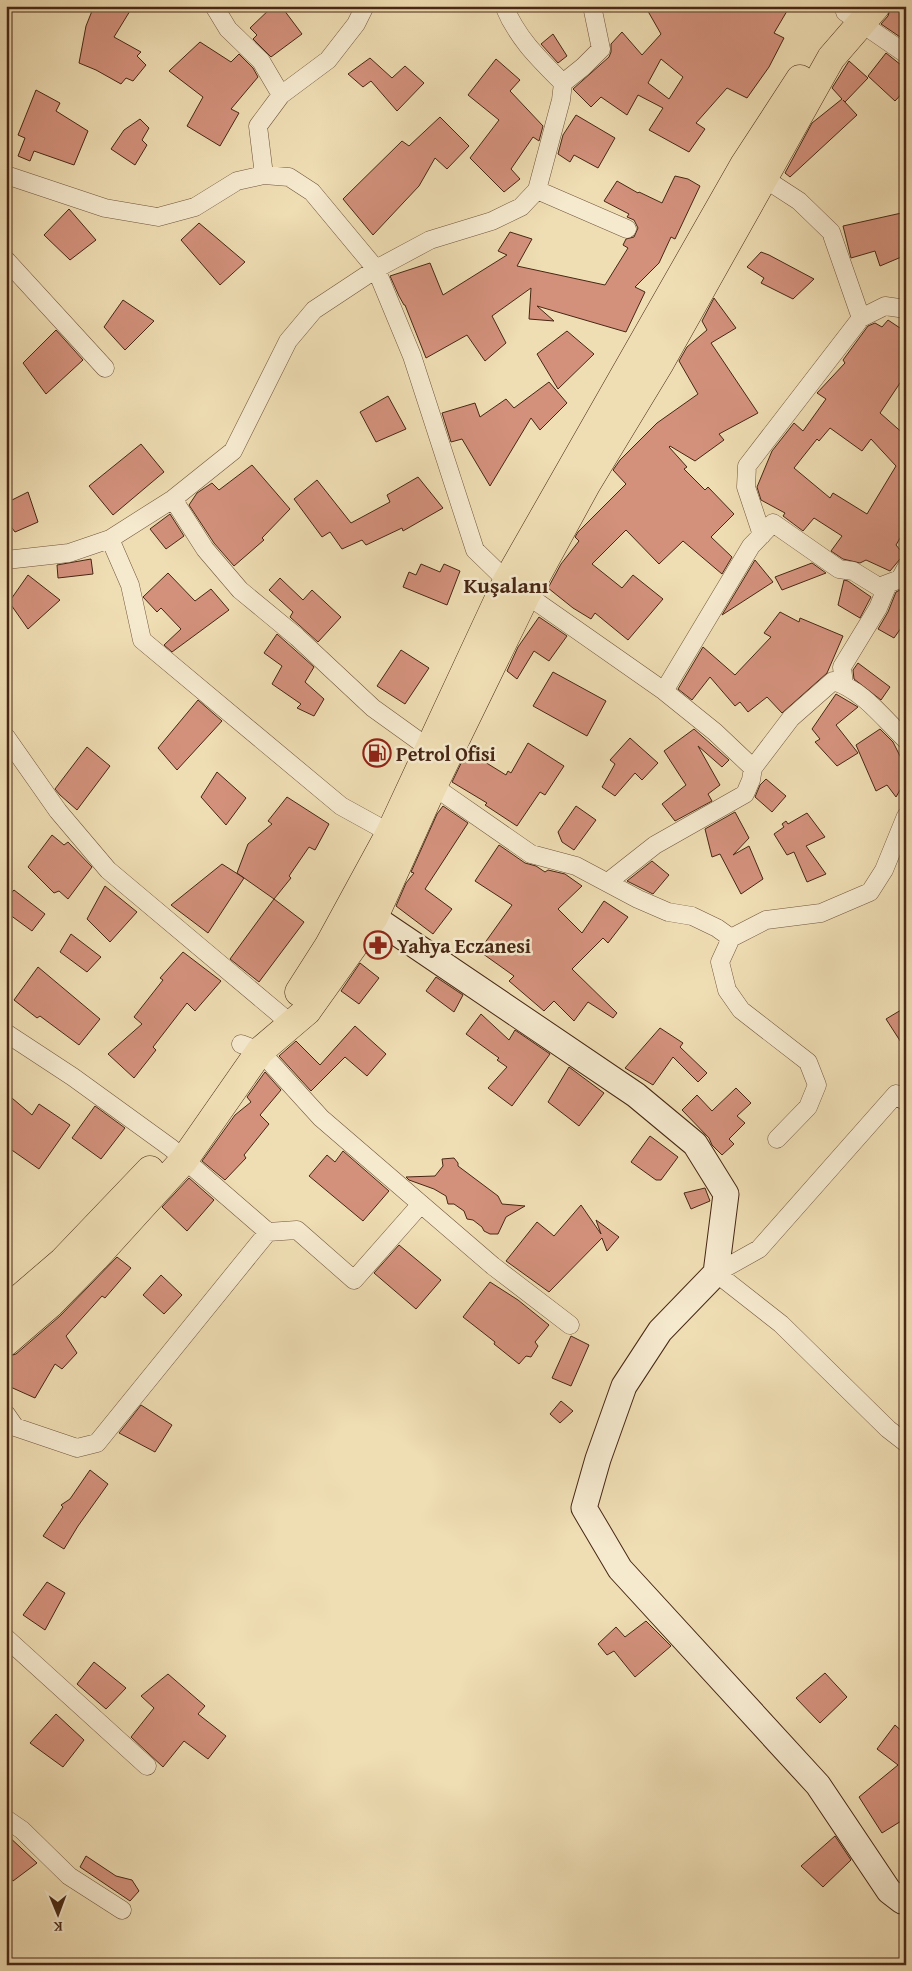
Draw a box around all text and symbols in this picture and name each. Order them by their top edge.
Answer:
district label: Kuşalanı [463,569,549,601]
fuel station icon: Petrol Ofisi [362,738,392,768]
place label: Petrol Ofisi [396,739,496,768]
pharmacy icon: Yahya Eczanesi [363,930,393,960]
place label: Yahya Eczanesi [397,931,531,960]
north arrow [32,1888,82,1938]
text: K [53,1917,63,1937]

